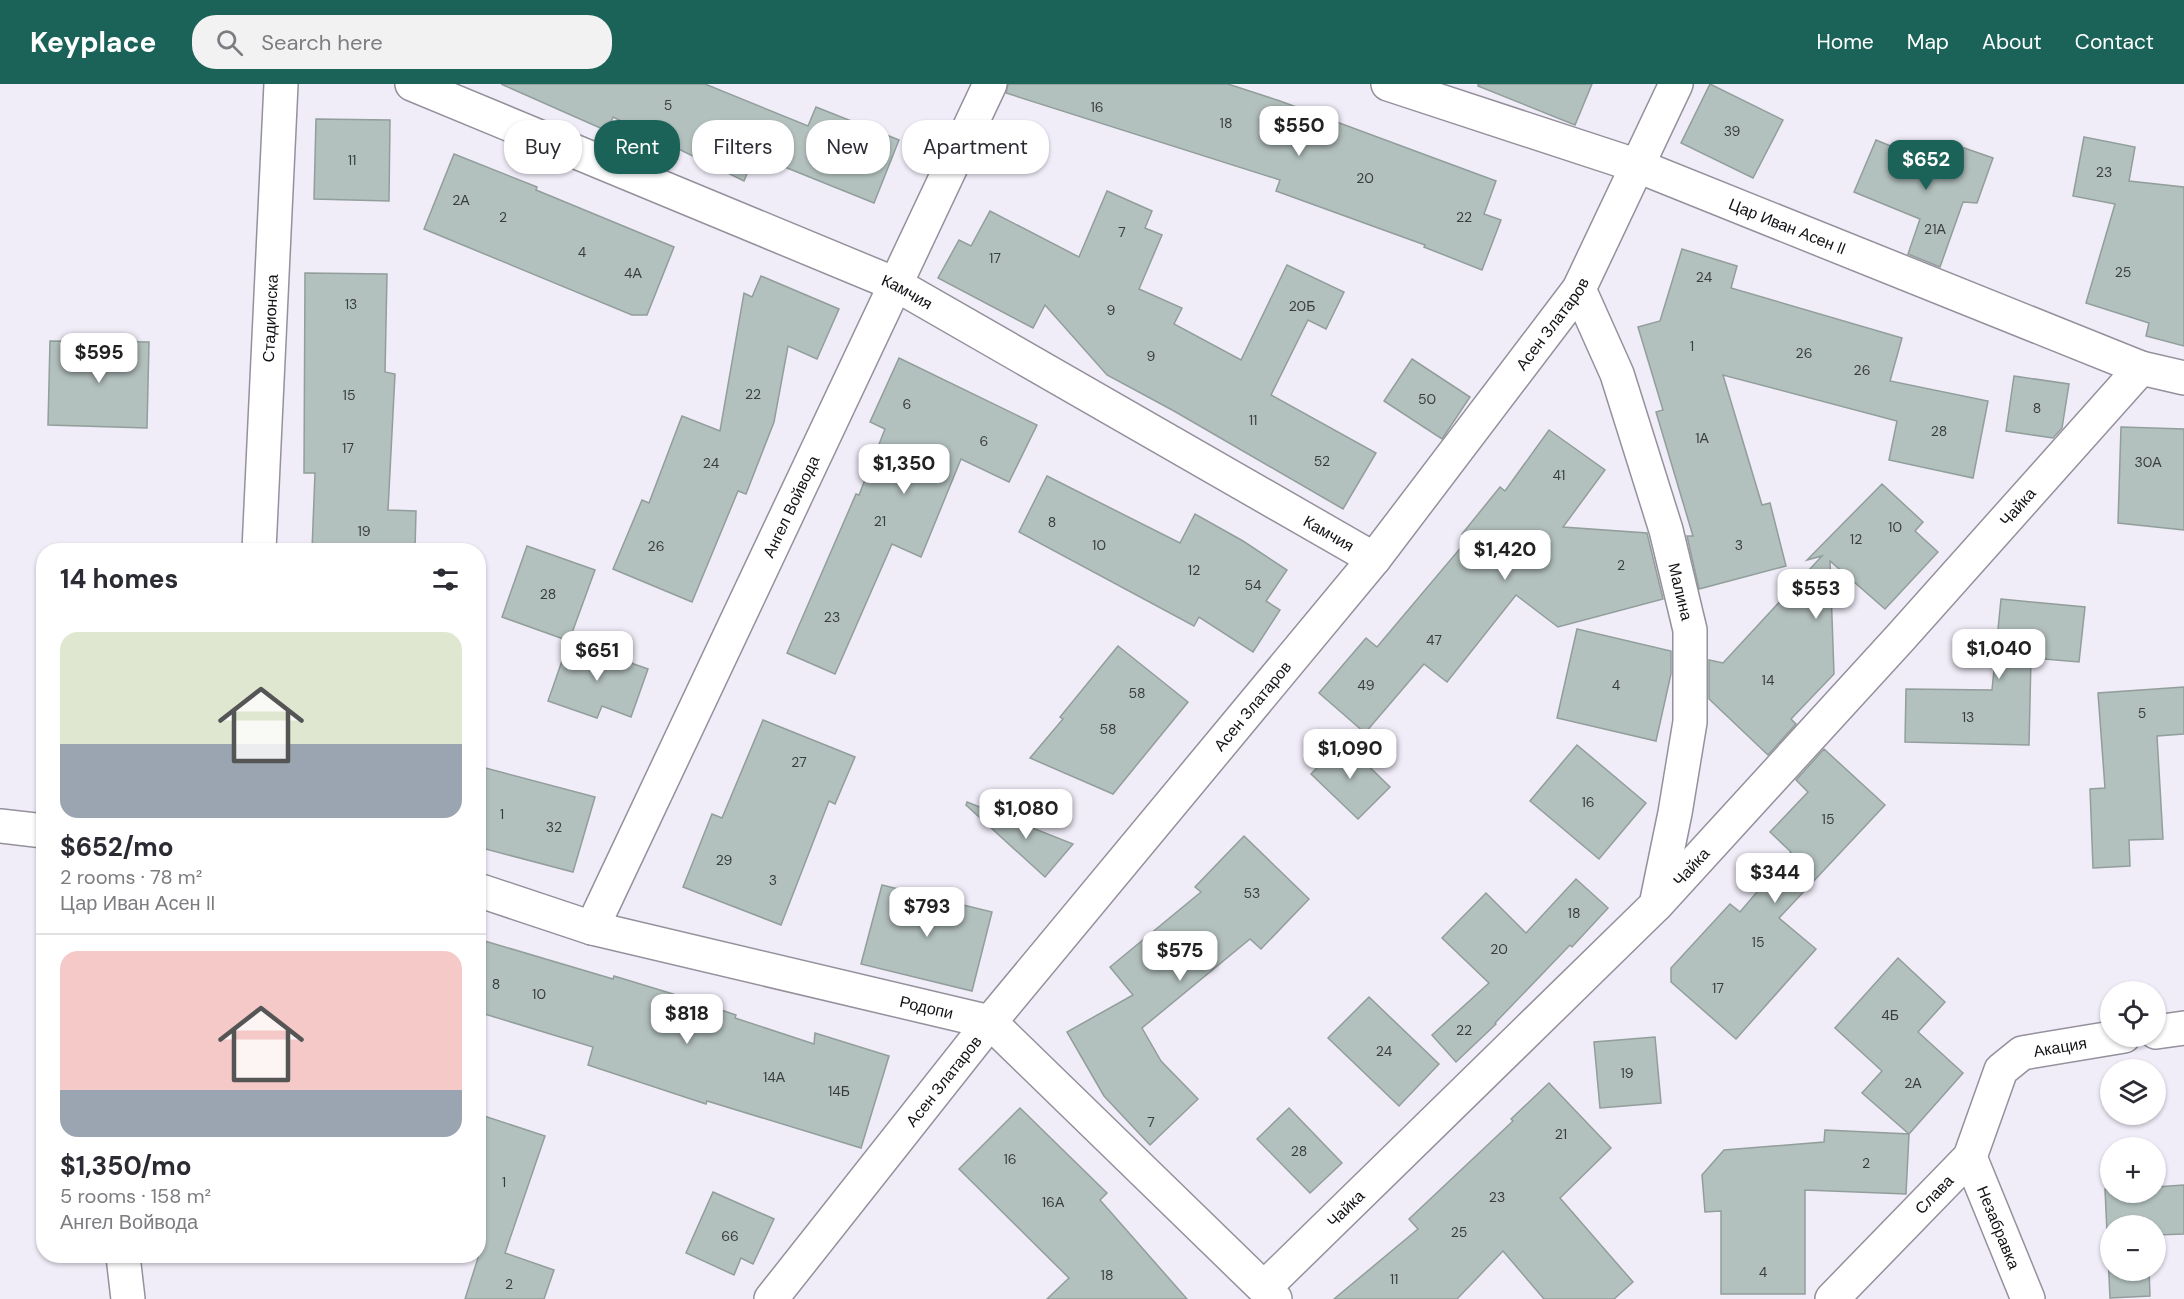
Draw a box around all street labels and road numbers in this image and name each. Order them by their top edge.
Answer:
street label: Цар Иван Асен II [1726,194,1849,259]
street label: Камчия [878,270,936,314]
street label: Стадионска [258,274,283,363]
street label: Асен Златаров [1511,274,1594,374]
street label: Ангел Войвода [758,452,824,561]
street label: Чайка [1995,483,2041,531]
street label: Камчия [1299,511,1358,556]
street label: Малина [1663,561,1697,623]
street label: Асен Златаров [1209,657,1296,755]
street label: Чайка [1669,843,1714,891]
street label: Родопи [898,991,955,1024]
street label: Асен Златаров [901,1031,986,1131]
street label: Акация [2032,1032,2088,1062]
street label: Слава [1910,1170,1958,1219]
street label: Незабравка [1972,1183,2025,1272]
street label: Чайка [1323,1185,1369,1232]

